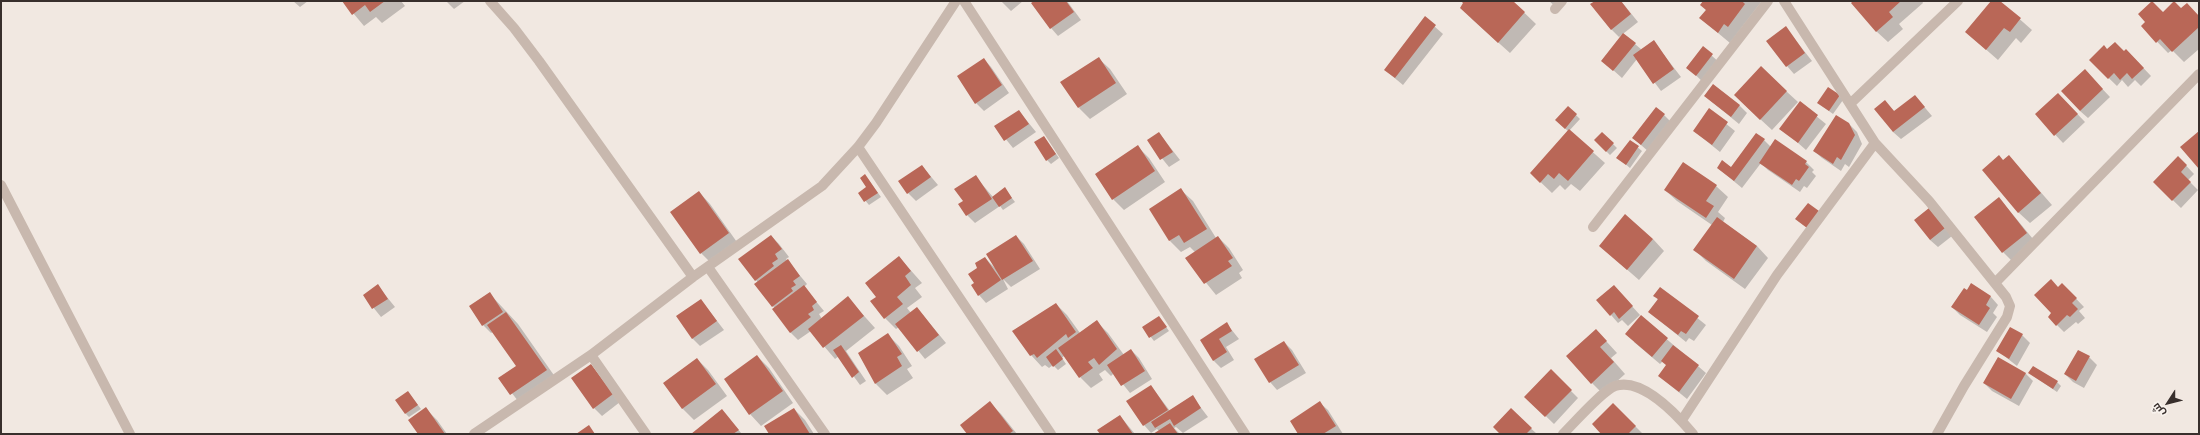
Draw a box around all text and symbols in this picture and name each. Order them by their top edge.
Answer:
north arrow [2148,383,2188,423]
text: ش [2149,401,2167,419]

